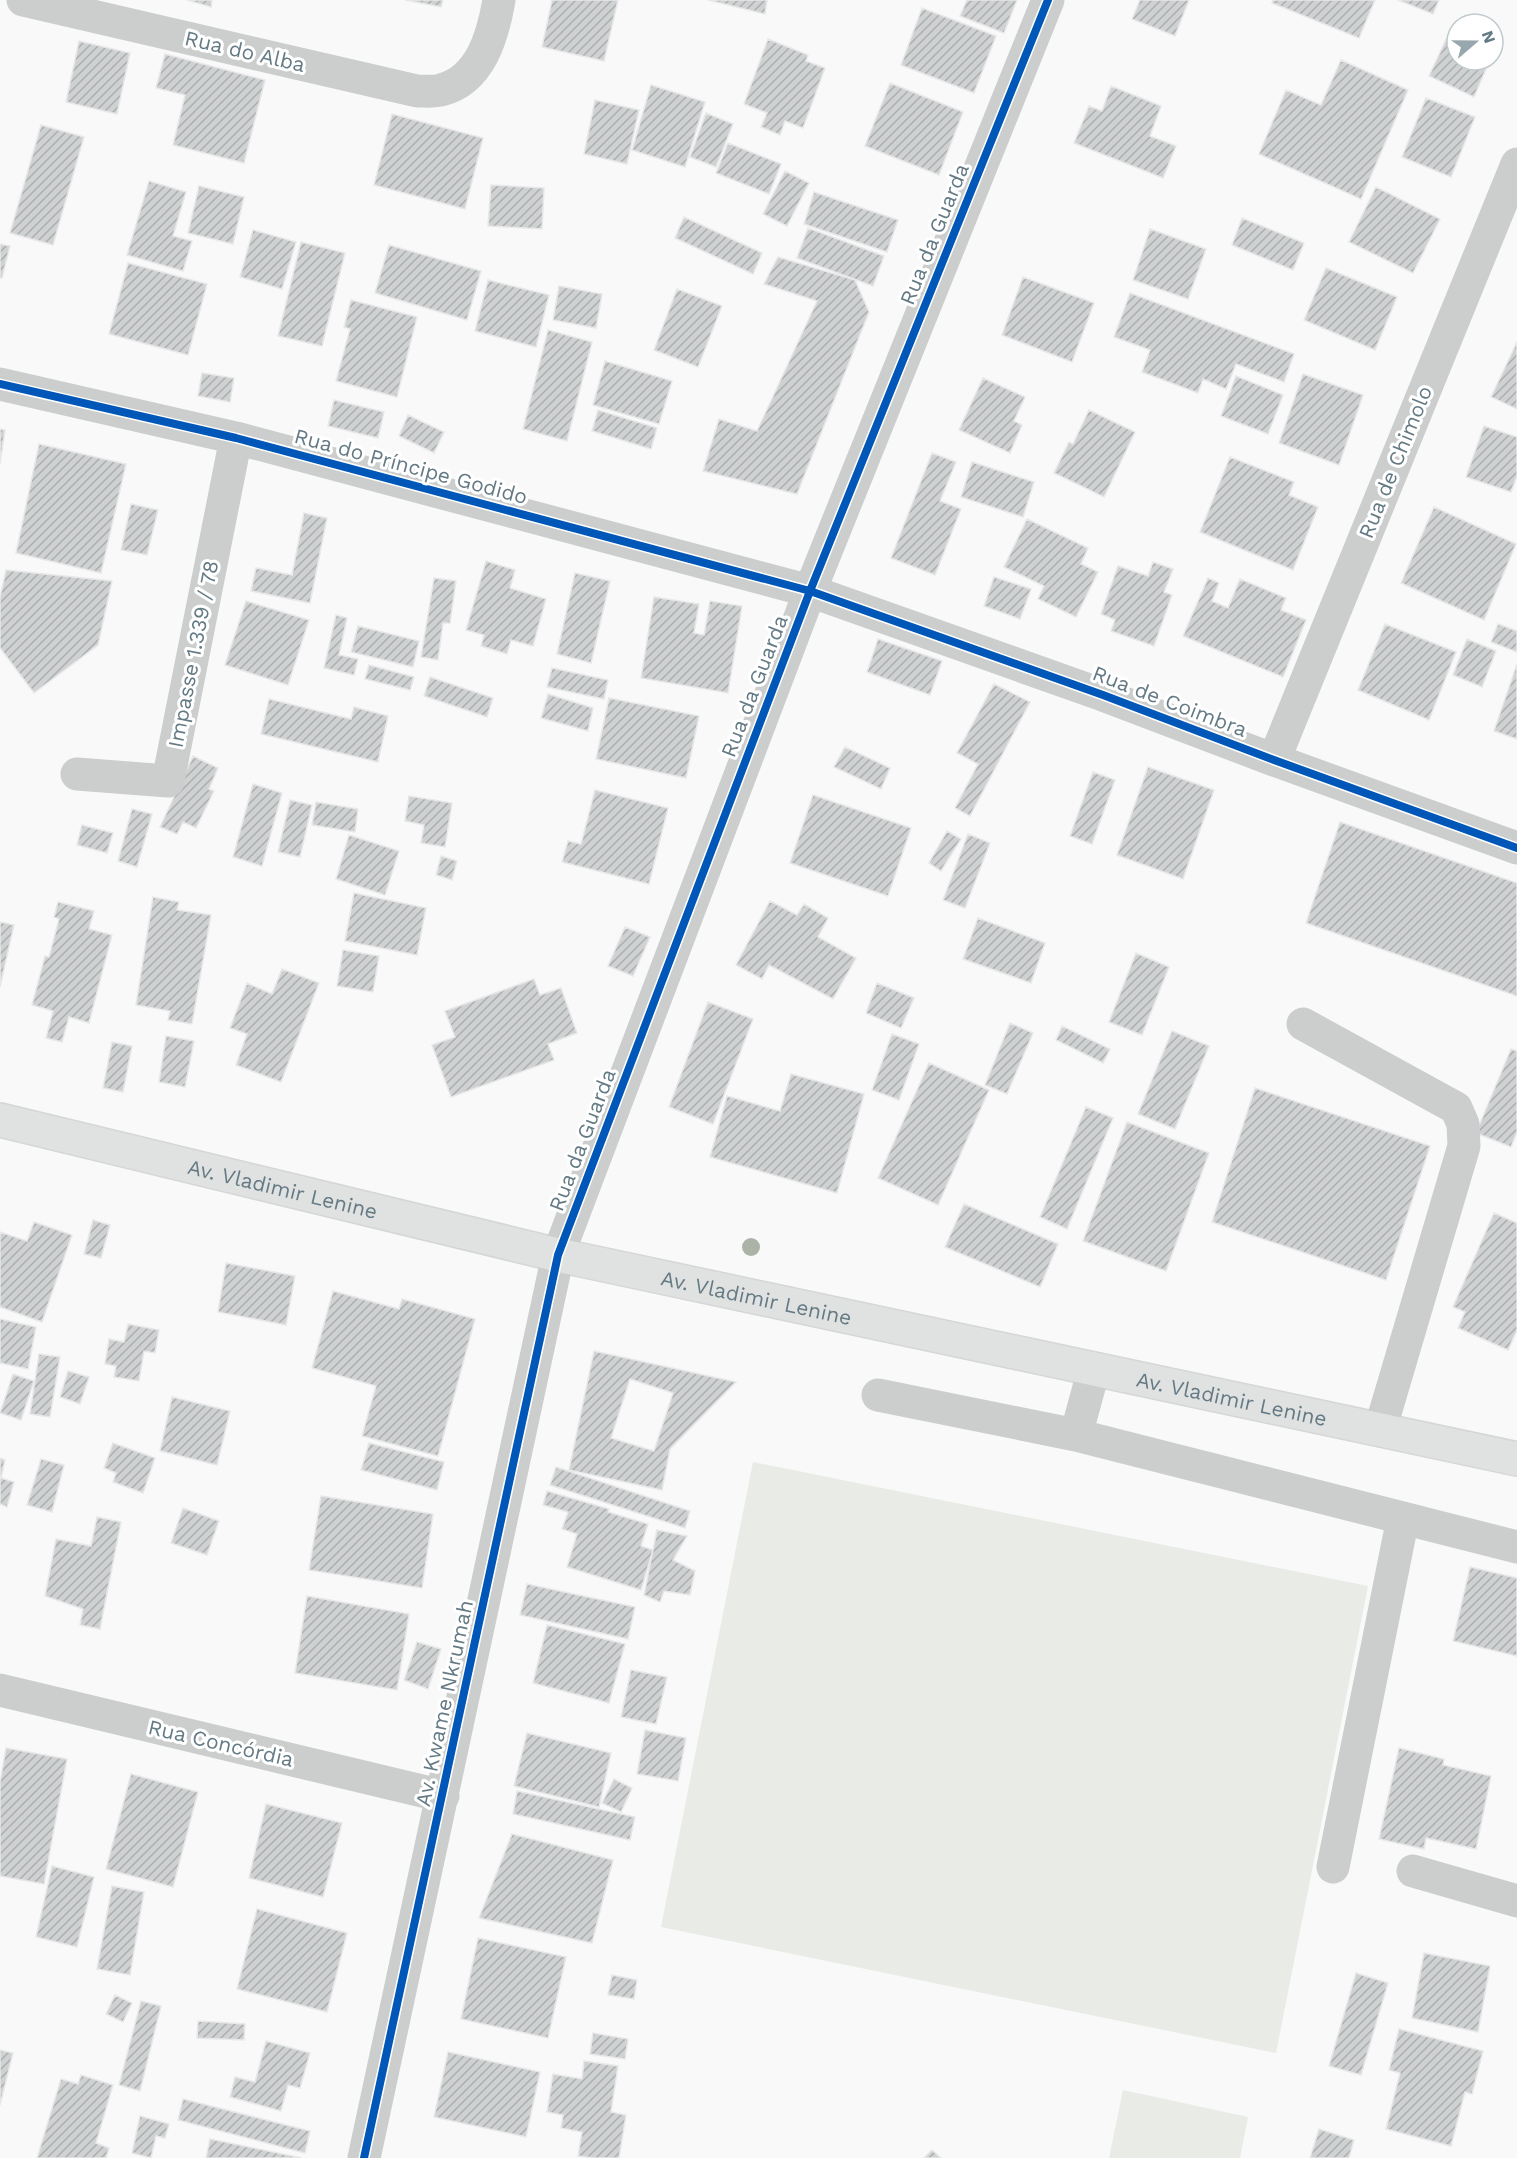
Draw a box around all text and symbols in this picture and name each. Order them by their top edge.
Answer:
north arrow [1445,12,1505,72]
street label: Rua do Alba [182,25,308,77]
text: N [1478,28,1500,46]
street label: Rua da Guarda [894,160,974,308]
street label: Rua de Chimolo [1353,382,1437,542]
street label: Rua do Príncipe Godido [292,423,530,509]
street label: Impasse 1.339 / 78 [163,558,223,750]
street label: Rua da Guarda [715,611,793,761]
street label: Rua de Coimbra [1089,660,1251,742]
street label: Rua da Guarda [543,1065,621,1215]
street label: Av. Vladimir Lenine [185,1153,380,1223]
street label: Av. Vladimir Lenine [659,1265,854,1330]
street label: Av. Vladimir Lenine [1134,1366,1329,1431]
street label: Av. Kwame Nkrumah [410,1598,478,1808]
street label: Rua Concórdia [146,1714,296,1772]

